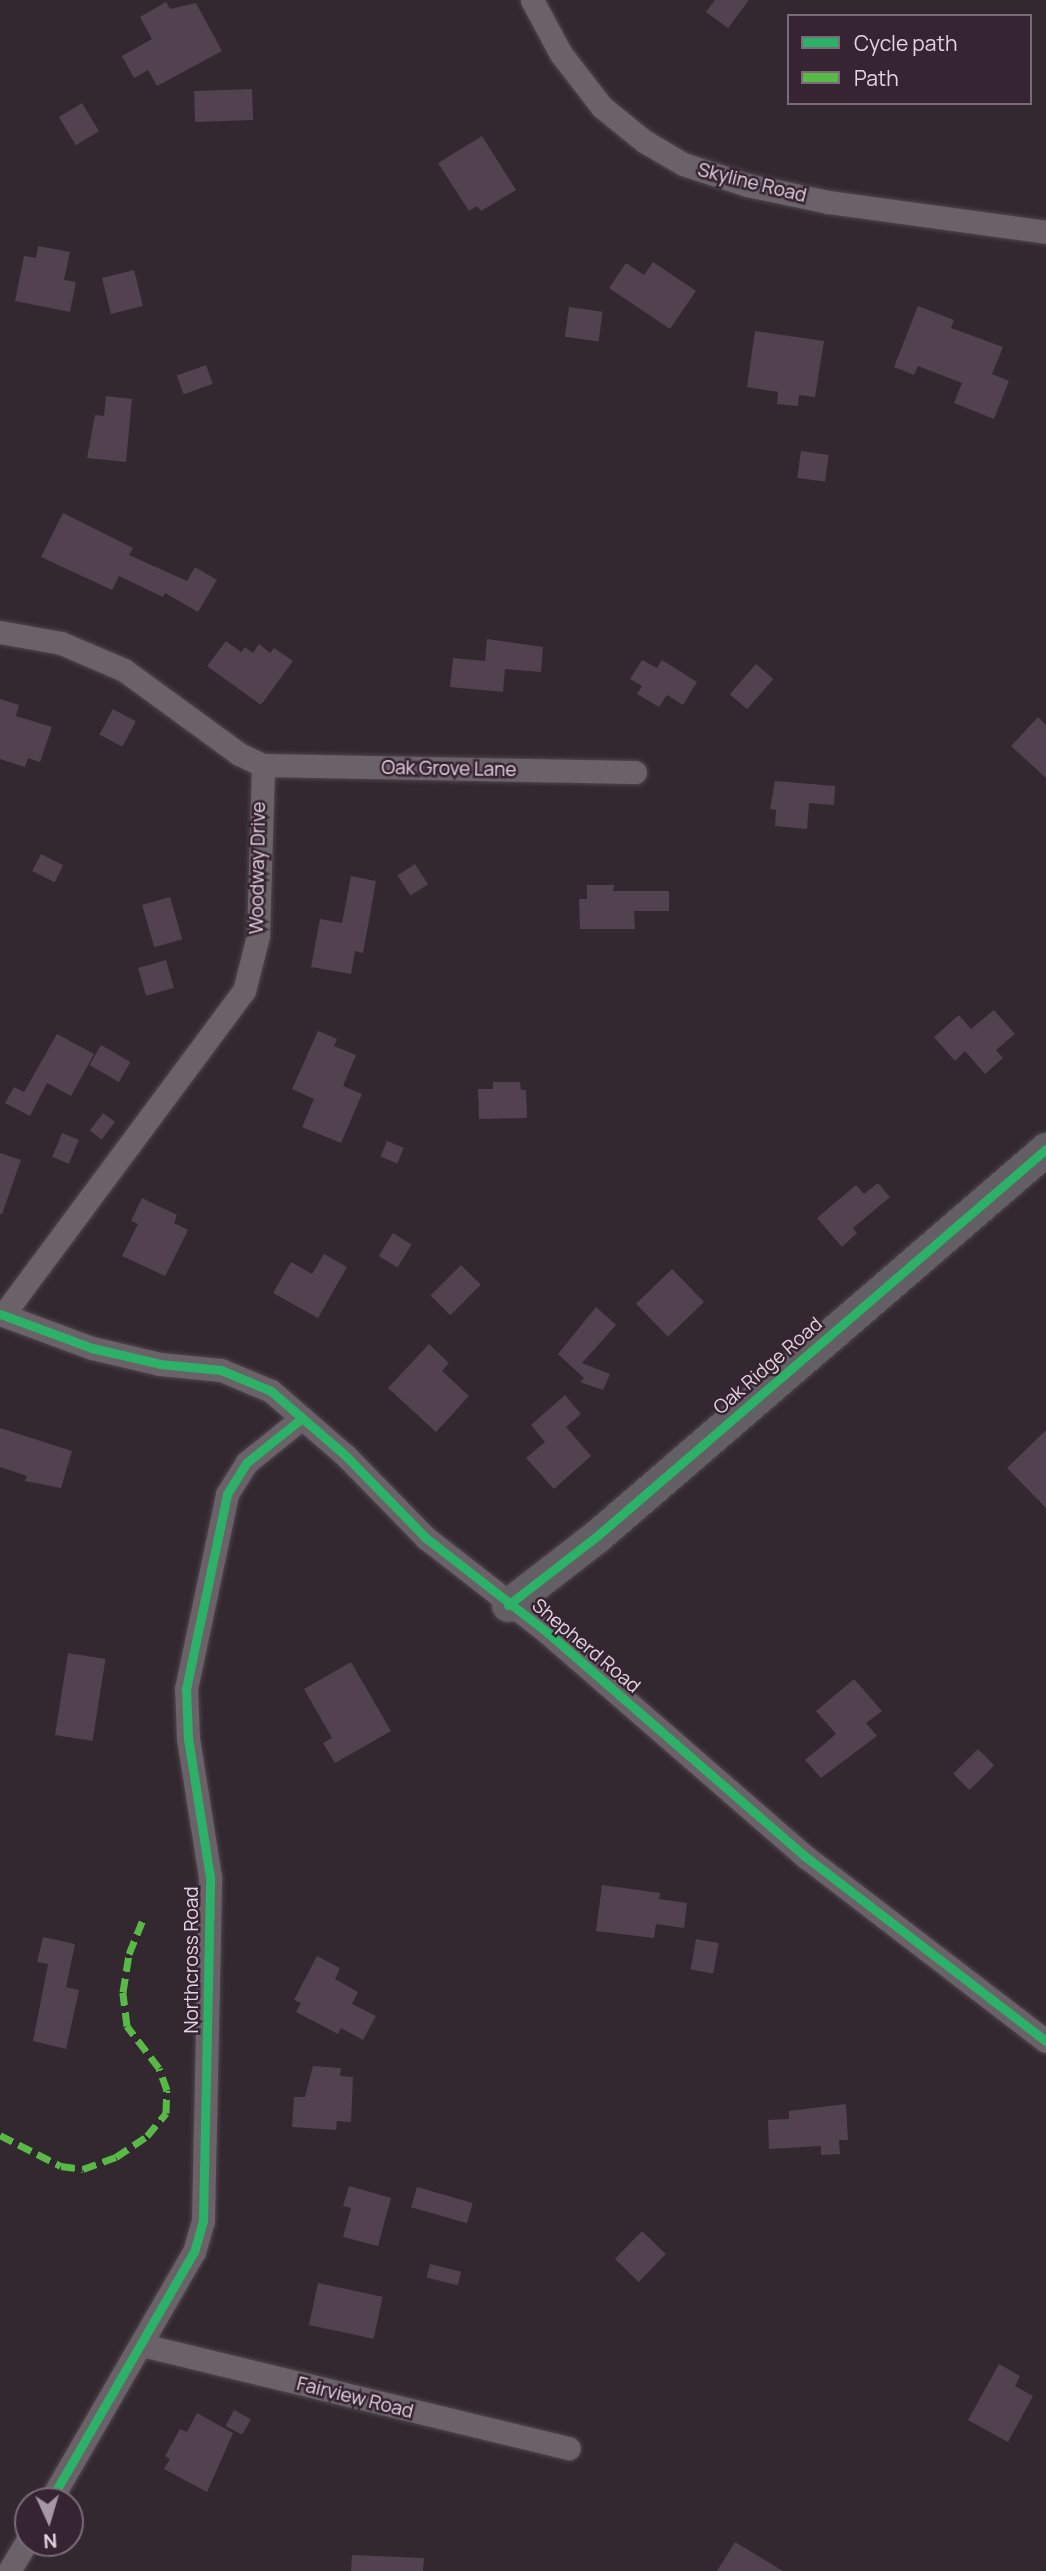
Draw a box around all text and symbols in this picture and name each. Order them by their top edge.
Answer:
legend [787,14,1032,105]
text: Cycle path [854,29,957,57]
text: Path [854,64,899,92]
street label: Skyline Road [695,158,809,208]
street label: Oak Grove Lane [381,756,517,782]
street label: Woodway Drive [245,802,271,934]
street label: Oak Ridge Road [709,1313,827,1419]
street label: Shepherd Road [527,1594,645,1698]
street label: Northcross Road [181,1886,203,2034]
street label: Fairview Road [294,2373,416,2423]
north arrow [14,2487,84,2557]
text: N [43,2528,58,2554]

